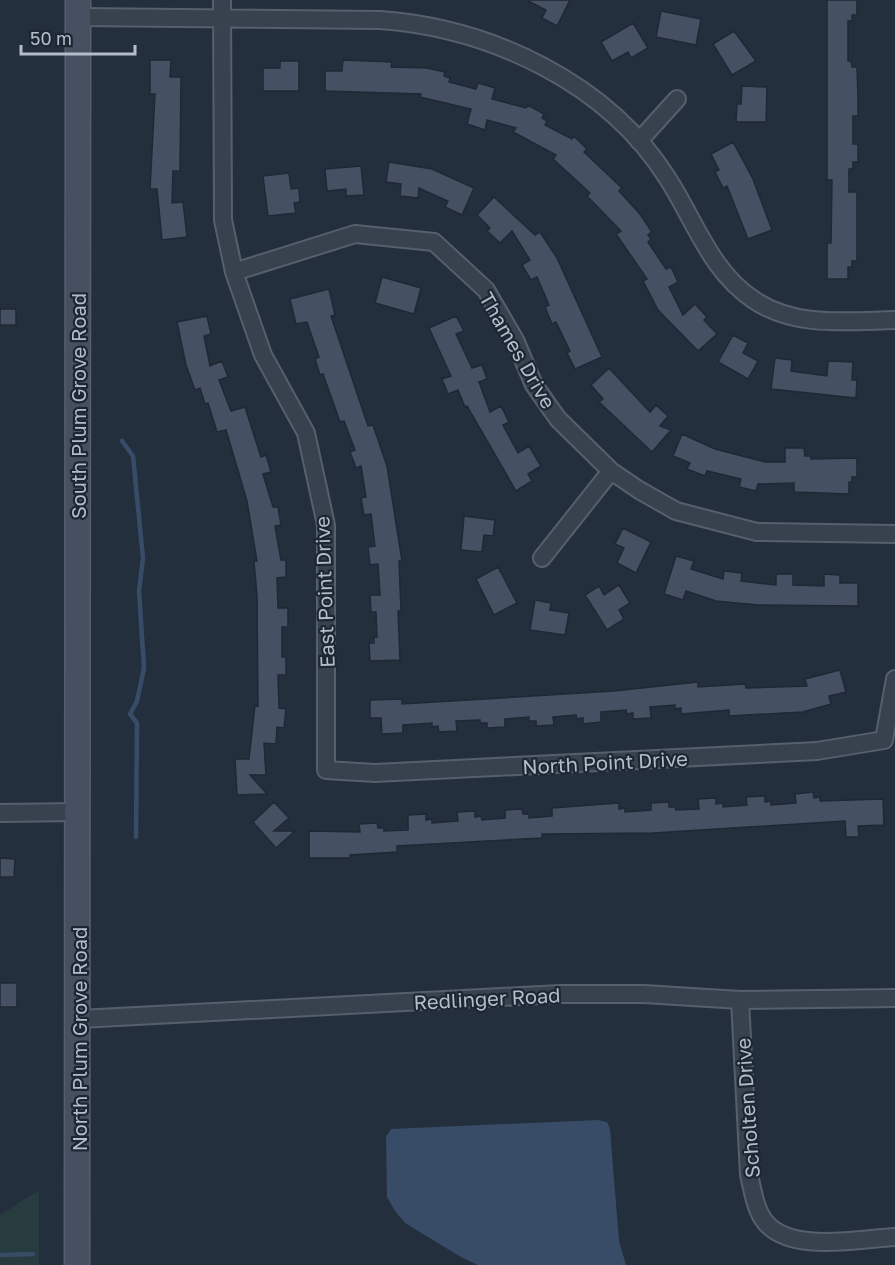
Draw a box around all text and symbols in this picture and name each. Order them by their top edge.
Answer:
scale bar [21,18,135,56]
text: 50 m [30,27,72,49]
street label: Thames Drive [475,288,561,412]
street label: South Plum Grove Road [66,293,90,519]
street label: East Point Drive [309,516,339,668]
street label: North Point Drive [522,746,688,778]
street label: North Plum Grove Road [67,927,91,1151]
street label: Redlinger Road [413,982,561,1014]
street label: Scholten Drive [730,1037,764,1179]

